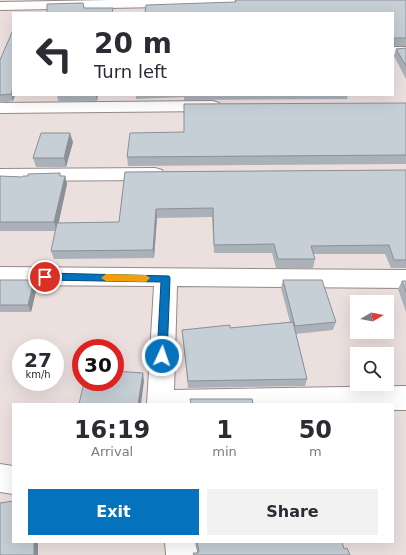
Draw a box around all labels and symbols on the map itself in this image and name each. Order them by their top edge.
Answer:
pin [28,260,62,294]
north arrow [350,295,394,339]
position arrow [141,335,183,377]
speed limit sign: 30 [72,339,124,391]

